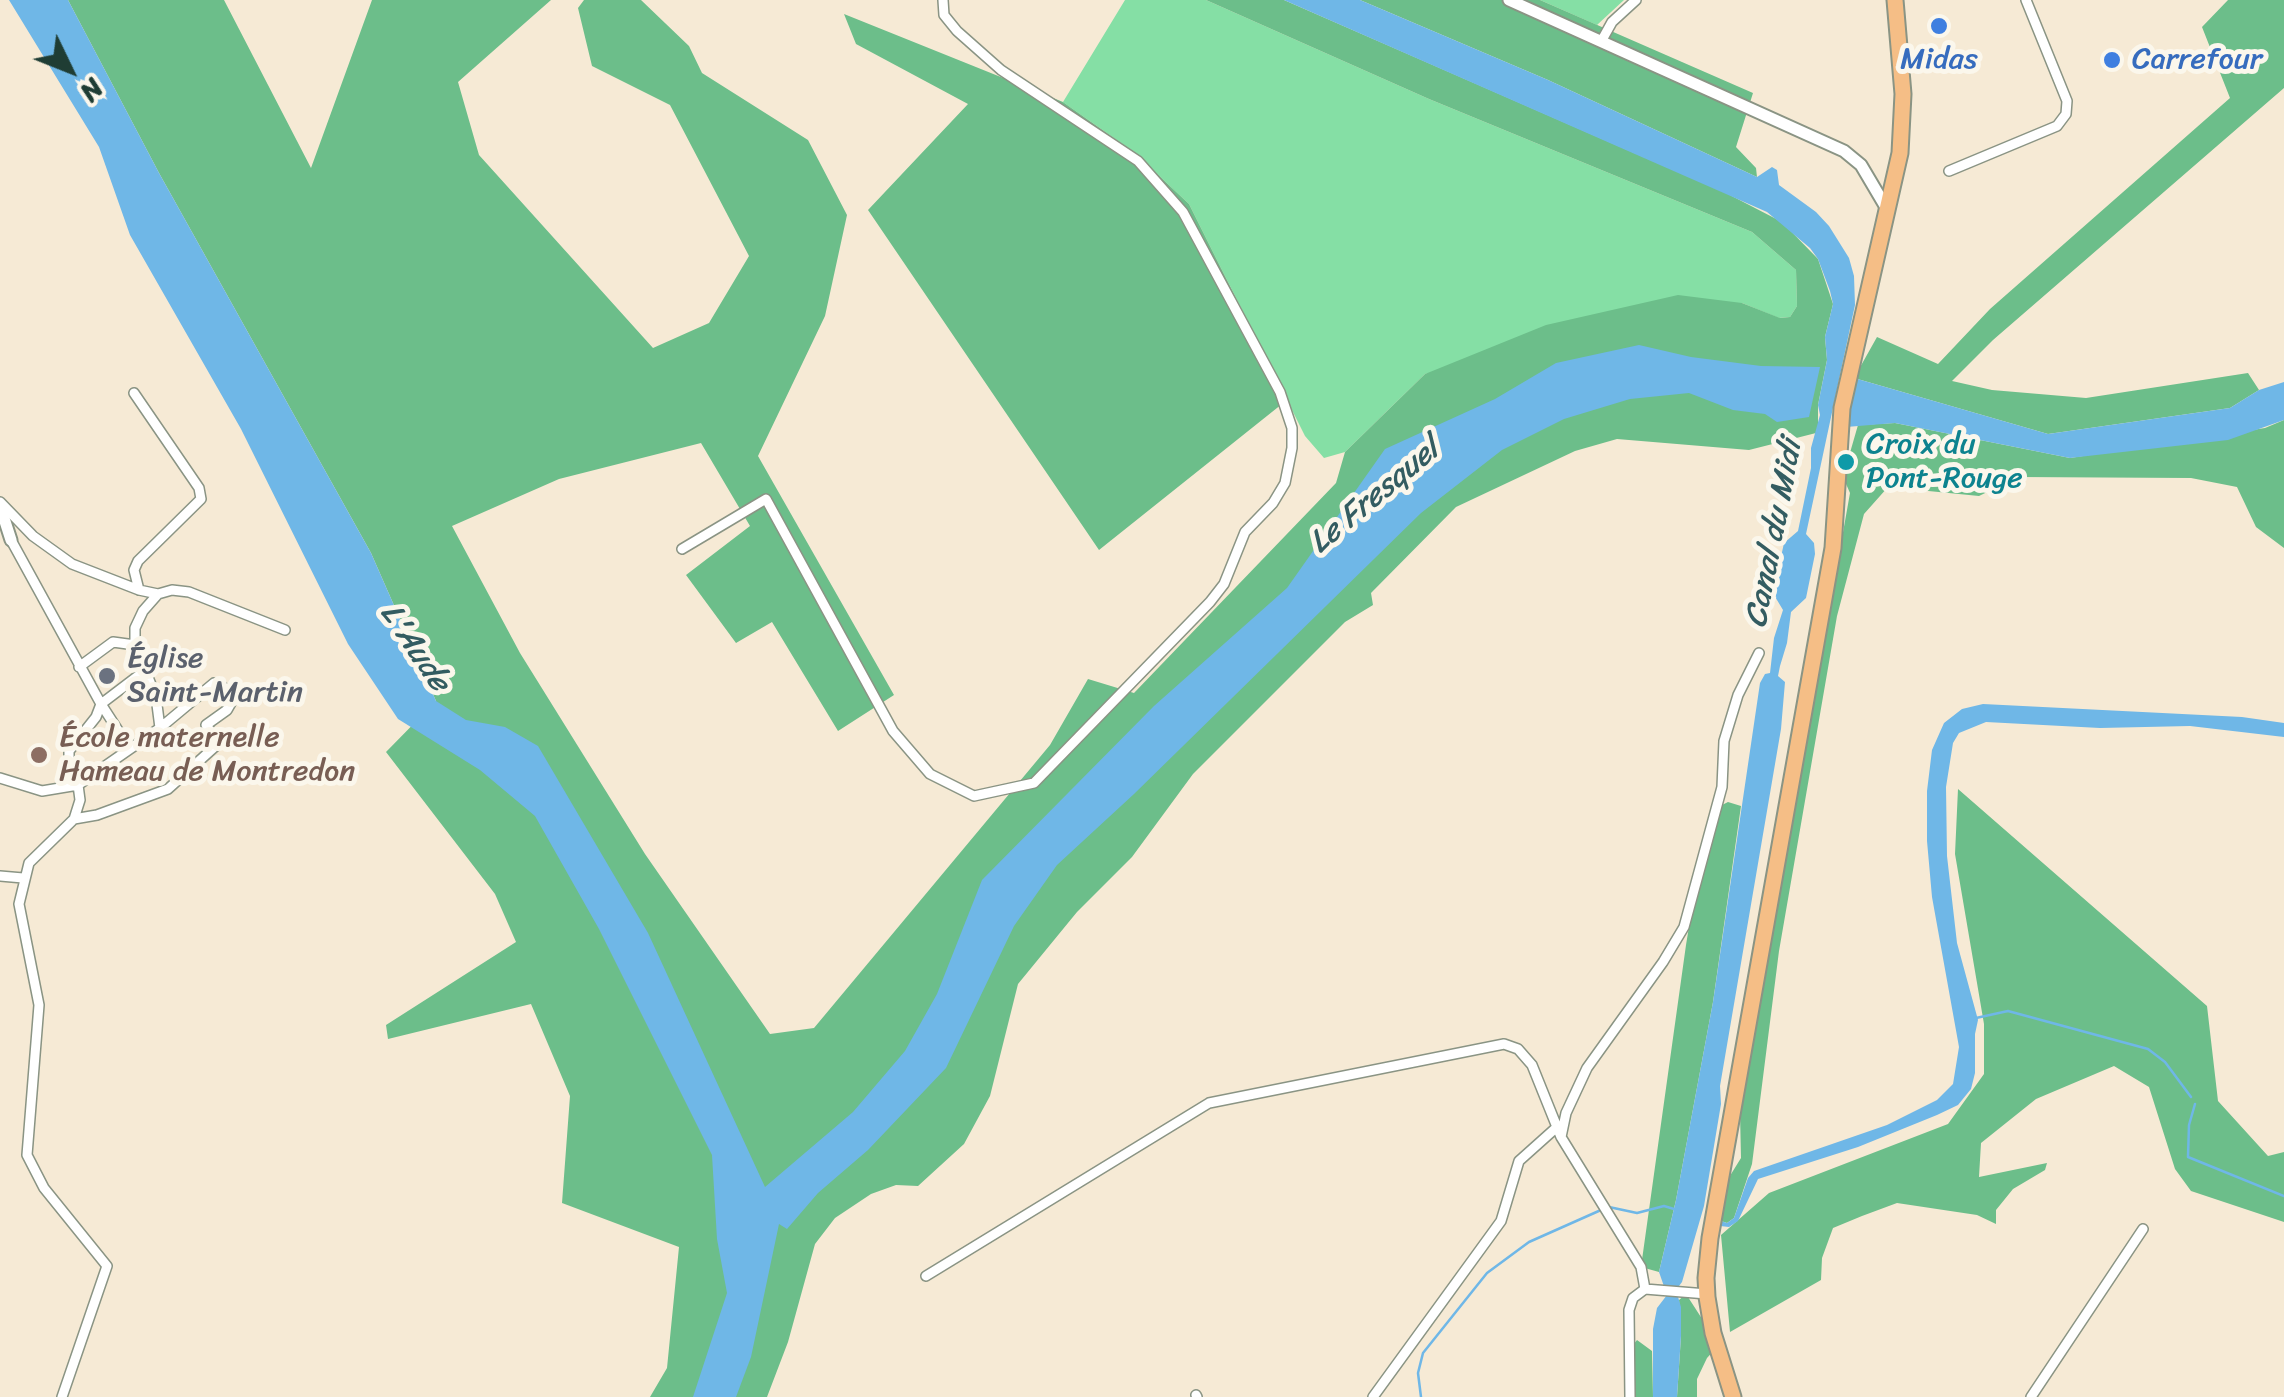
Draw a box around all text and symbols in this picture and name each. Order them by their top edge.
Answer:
marker: Midas [1928,15,1950,37]
north arrow [20,20,120,120]
place label: Midas [1900,42,1978,78]
place label: Carrefour [2132,42,2262,78]
marker: Carrefour [2101,49,2123,71]
text: N [68,67,117,115]
place label: Croix du Pont-Rouge [1866,427,2023,498]
water label: Le Fresquel [1302,431,1448,563]
water label: Canal du Midi [1738,437,1812,631]
marker: Croix du Pont-Rouge [1835,451,1857,473]
water label: L'Aude [371,597,457,699]
place label: Église Saint-Martin [127,641,303,712]
marker: Église Saint-Martin [96,665,118,687]
place label: École maternelle Hameau de Montredon [59,720,355,790]
marker: École maternelle Hameau de Montredon [28,744,50,766]

